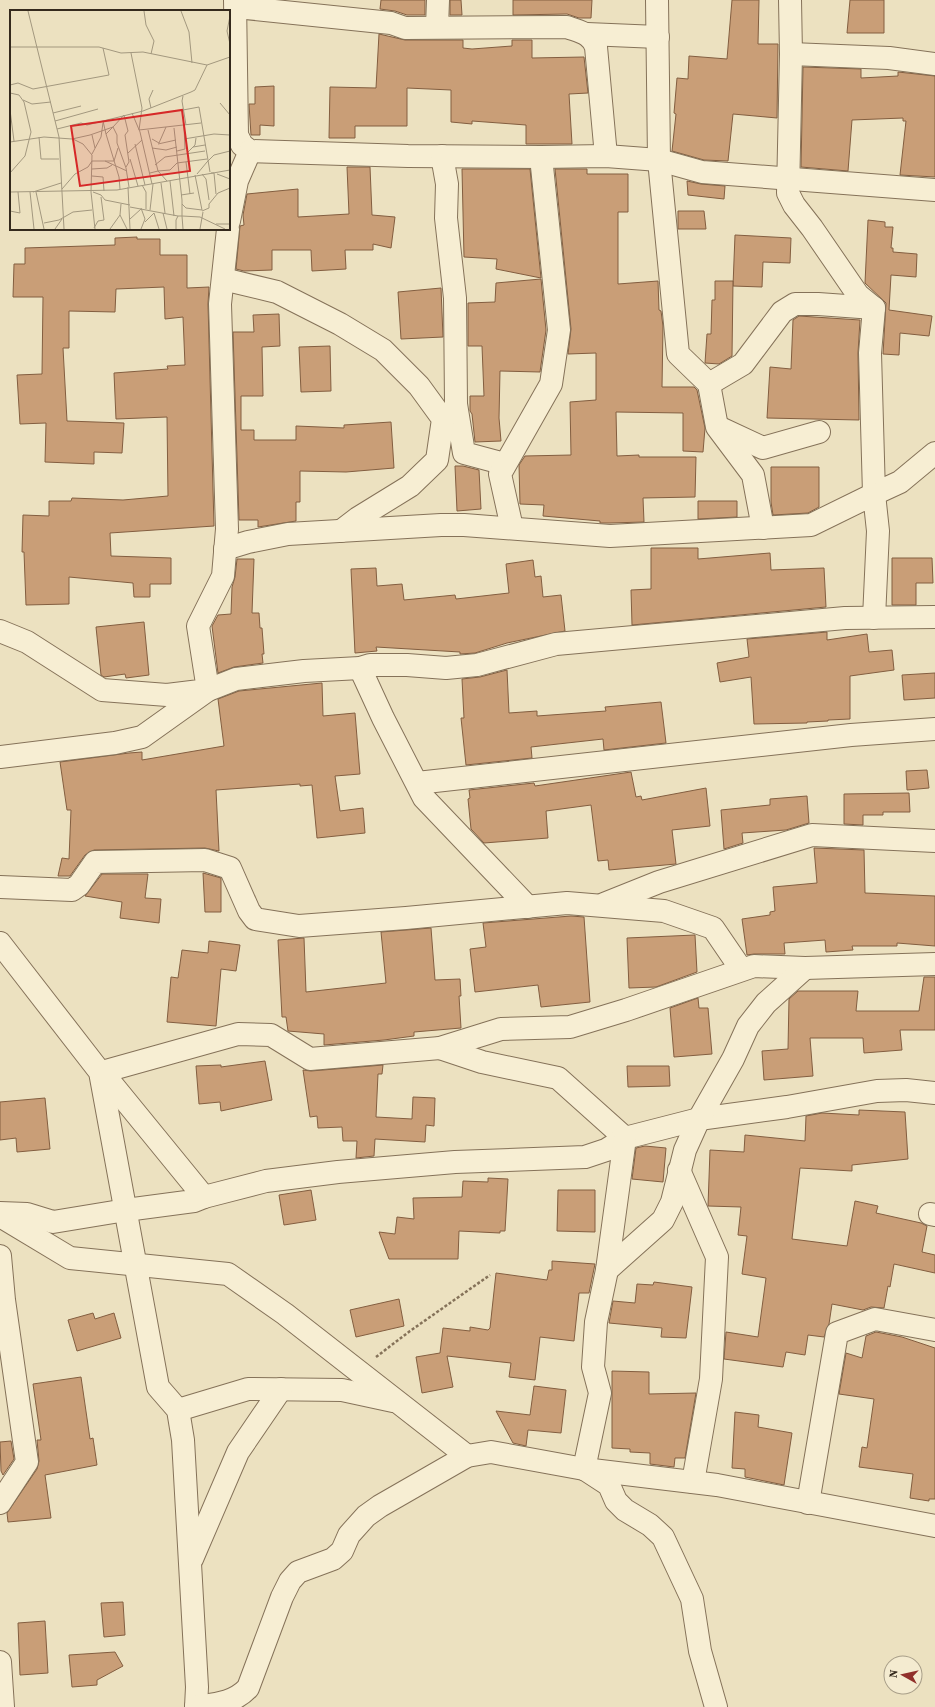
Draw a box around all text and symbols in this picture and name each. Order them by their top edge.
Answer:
inset map [10,10,230,230]
north arrow [883,1655,923,1695]
text: N [886,1669,902,1679]

